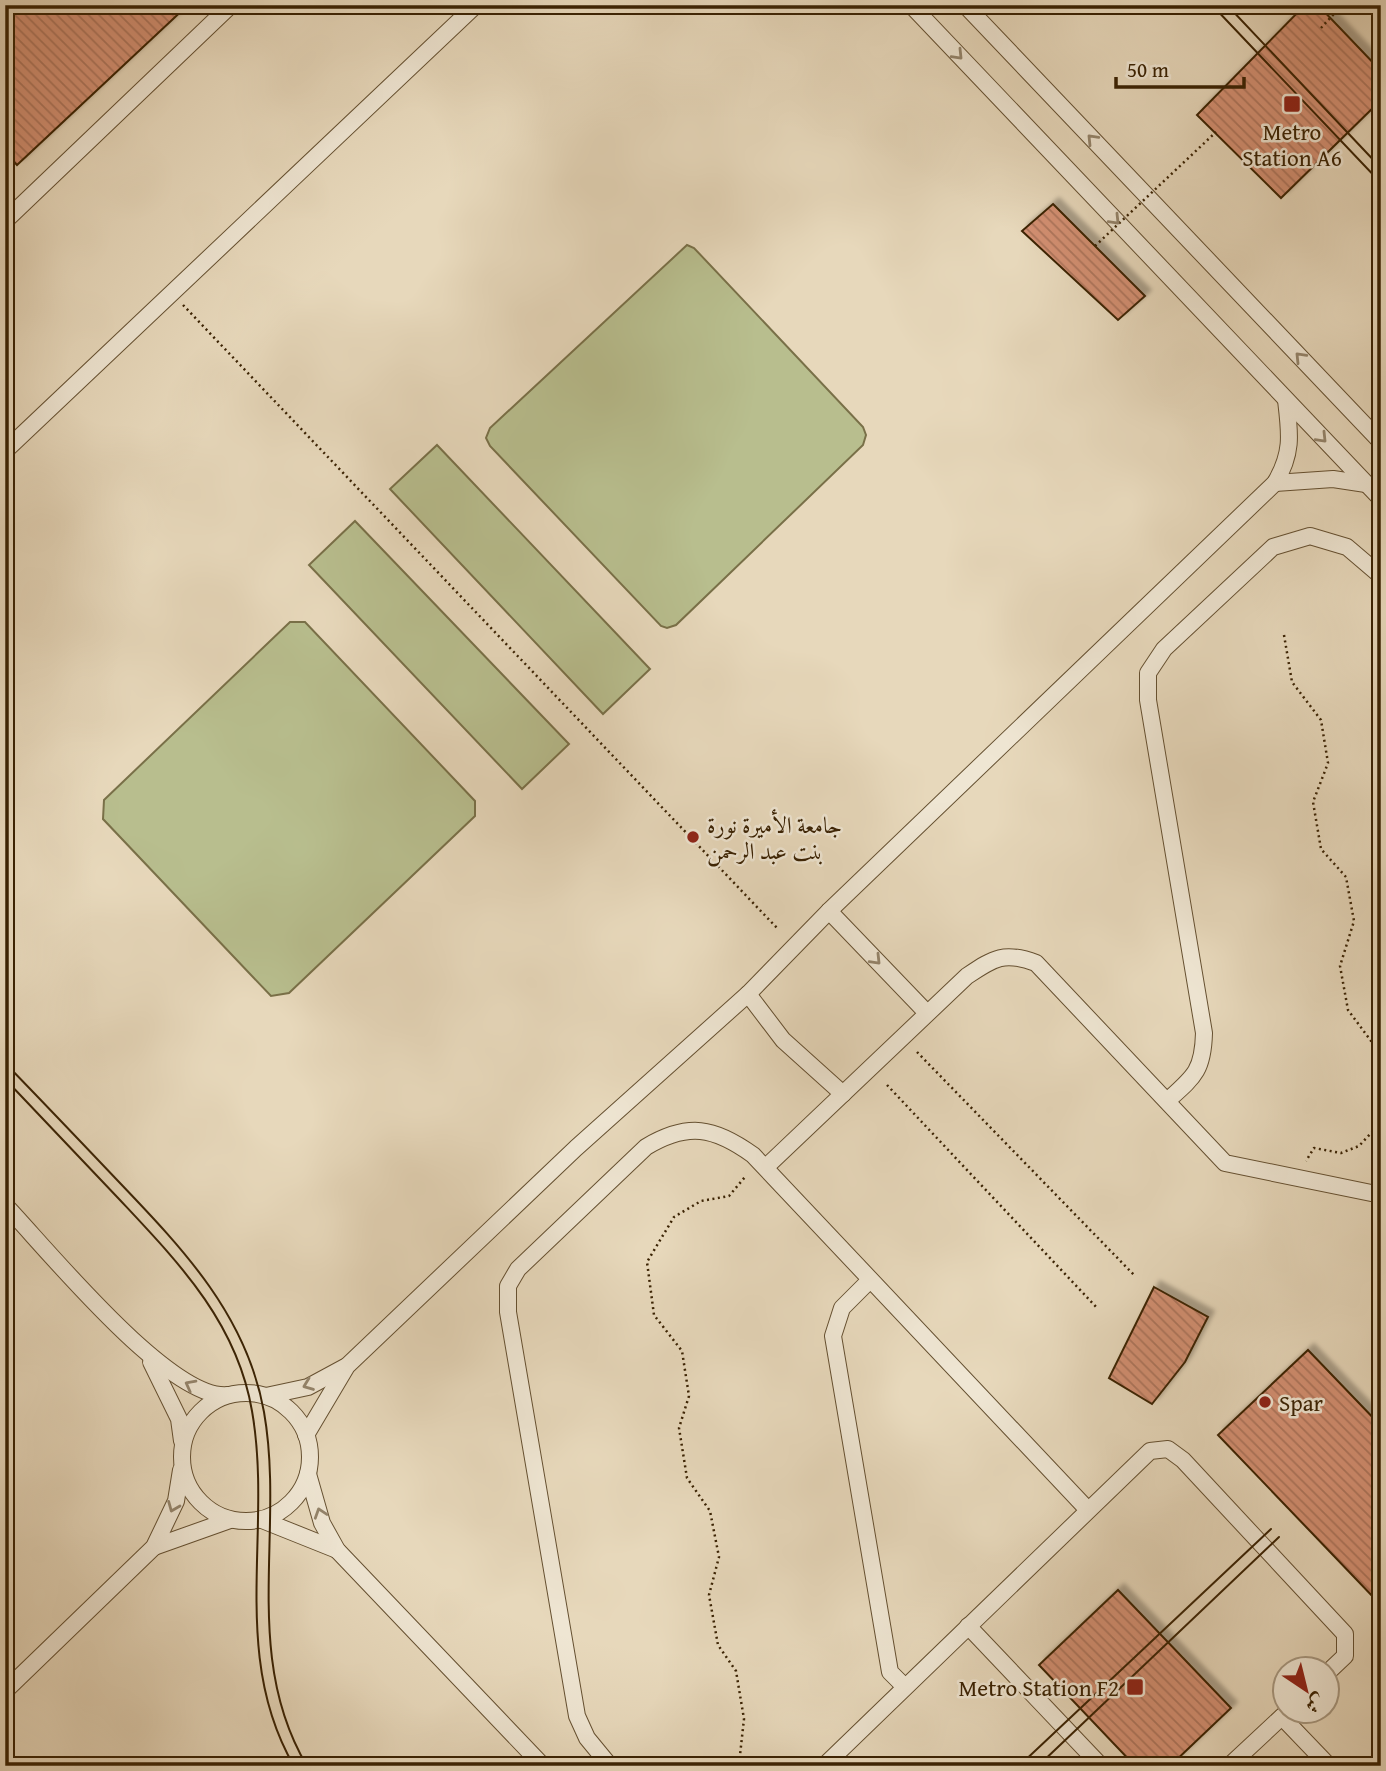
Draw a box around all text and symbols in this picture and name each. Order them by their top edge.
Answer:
scale bar [1116,46,1244,90]
one-way arrow [950,47,963,60]
text: 50 m [1127,54,1169,85]
marker: Metro Station A6 [1282,94,1302,114]
place label: Metro Station A6 [1242,115,1342,174]
one-way arrow [1088,134,1101,147]
one-way arrow [1106,212,1119,225]
one-way arrow [1295,352,1308,365]
one-way arrow [1314,430,1327,443]
place label: جامعة الأميرة نورة بنت عبد الرحمن [707,808,842,867]
marker: جامعة الأميرة نورة بنت عبد الرحمن [685,829,701,845]
one-way arrow [868,952,881,965]
one-way arrow [302,1377,314,1391]
one-way arrow [185,1379,197,1393]
place label: Spar [1279,1386,1324,1419]
marker: Spar [1257,1394,1273,1410]
one-way arrow [167,1500,181,1512]
one-way arrow [314,1508,328,1520]
north arrow [1270,1656,1340,1726]
place label: Metro Station F2 [958,1671,1119,1704]
marker: Metro Station F2 [1125,1677,1145,1697]
text: ش [1300,1687,1332,1721]

